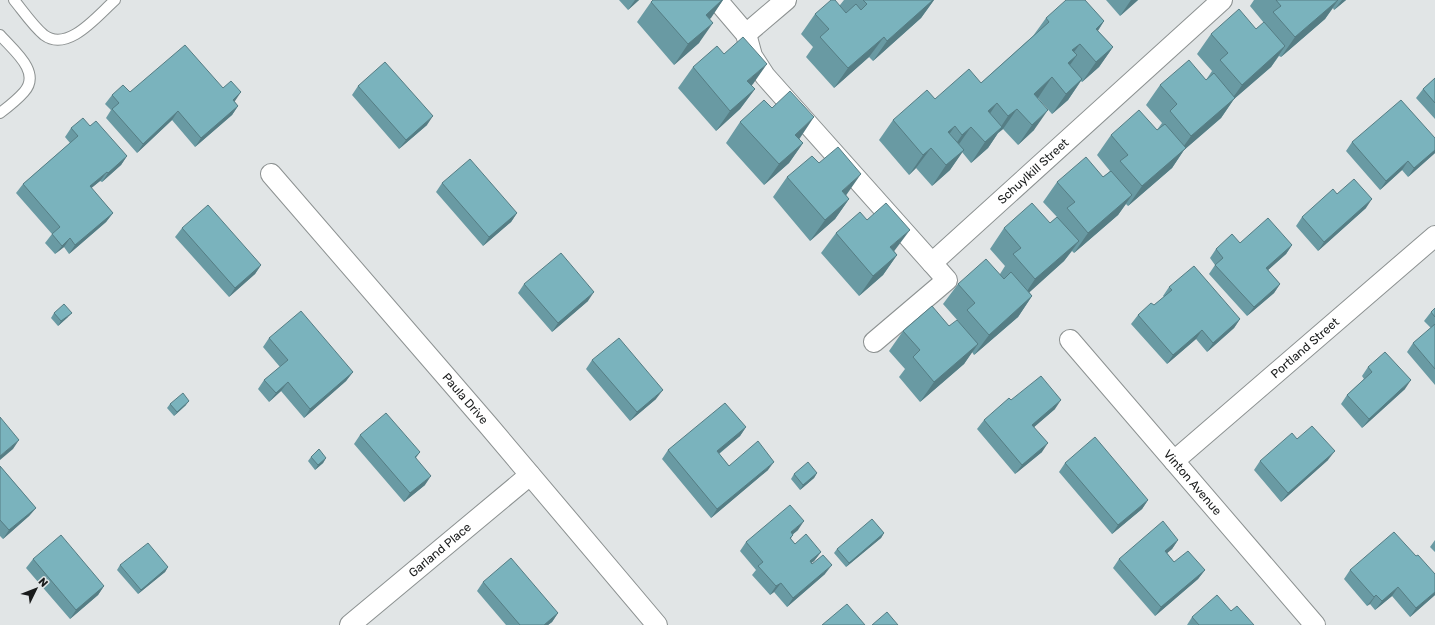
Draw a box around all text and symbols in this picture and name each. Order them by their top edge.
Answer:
street label: Schuylkill Street [995,135,1072,207]
street label: Portland Street [1268,315,1342,381]
street label: Paula Drive [439,370,491,427]
street label: Vinton Avenue [1161,447,1225,518]
street label: Garland Place [406,520,474,580]
north arrow [16,569,56,609]
text: N [35,575,50,590]

